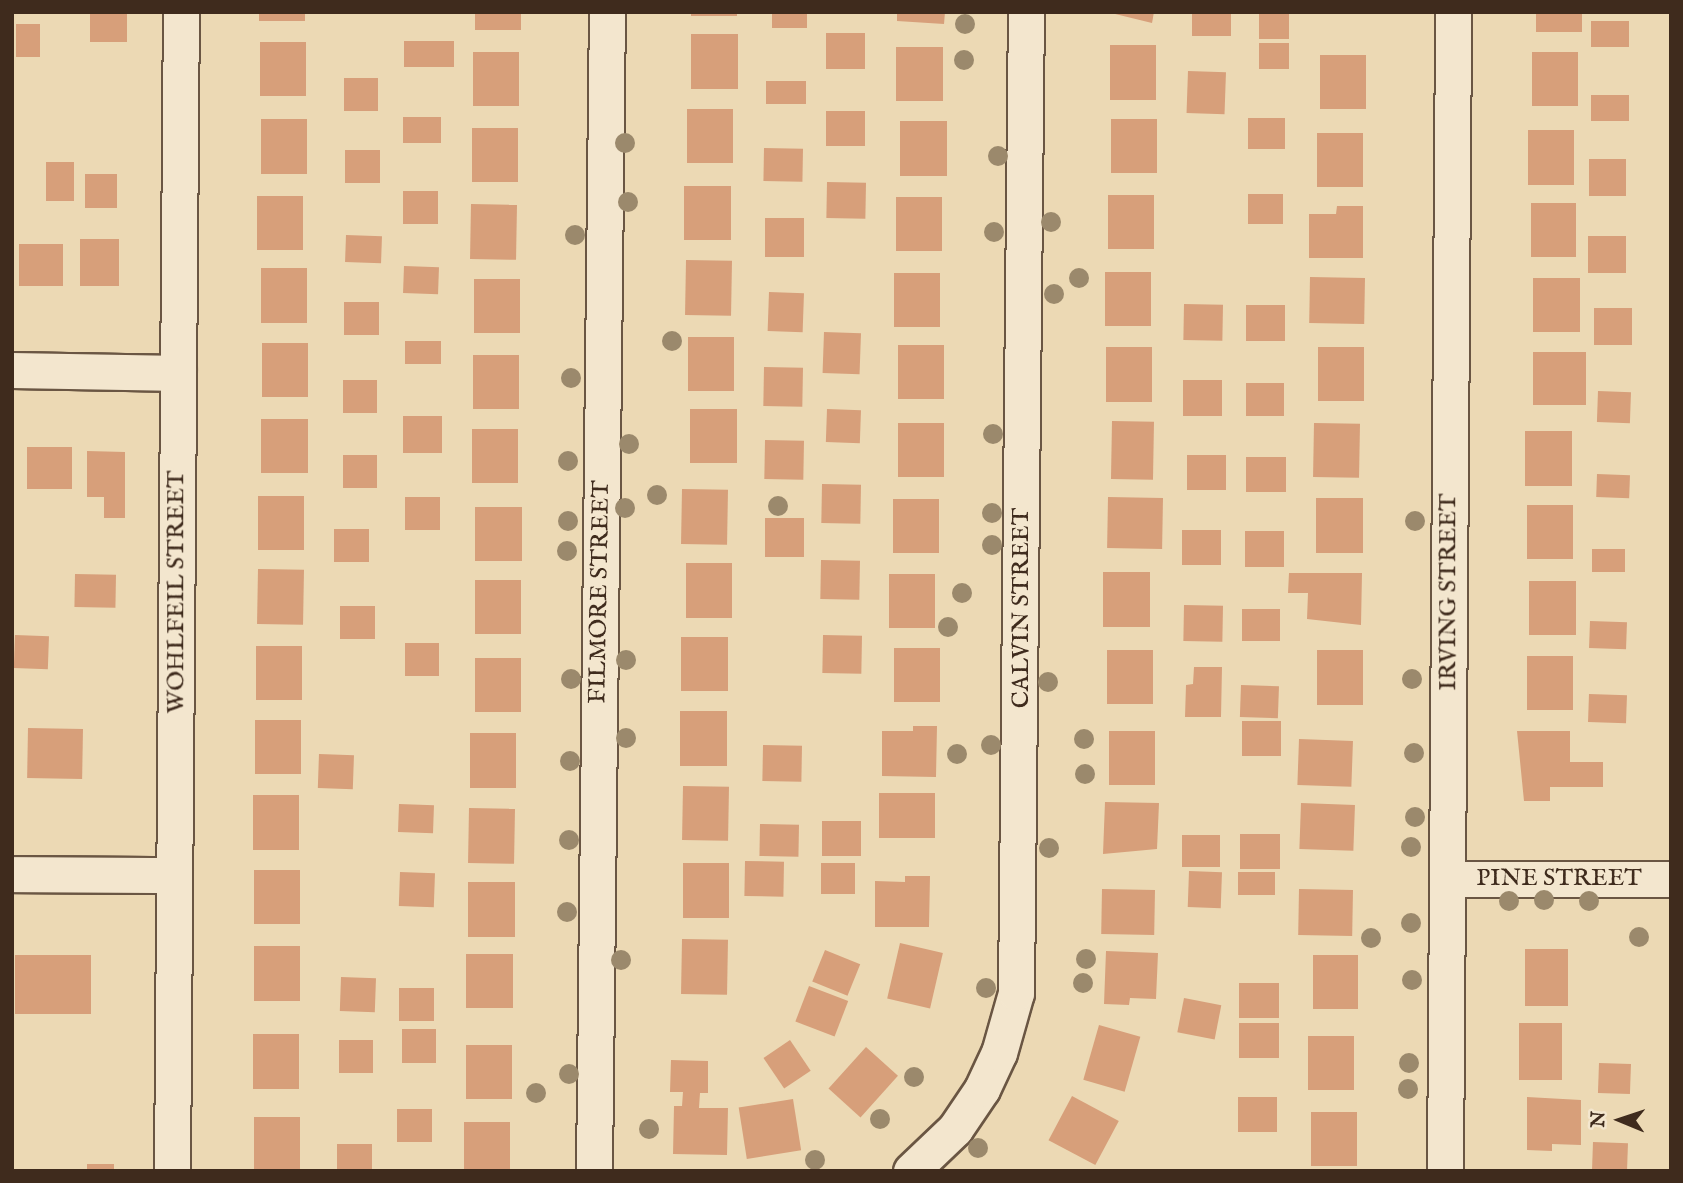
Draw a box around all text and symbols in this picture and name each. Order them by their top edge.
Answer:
street label: WOHLFEIL STREET [163,470,191,714]
street label: FILMORE STREET [584,480,616,704]
street label: IRVING STREET [1435,493,1463,691]
street label: CALVIN STREET [1008,508,1036,708]
street label: PINE STREET [1476,865,1642,893]
north arrow [1585,1085,1655,1155]
text: N [1587,1111,1611,1128]

